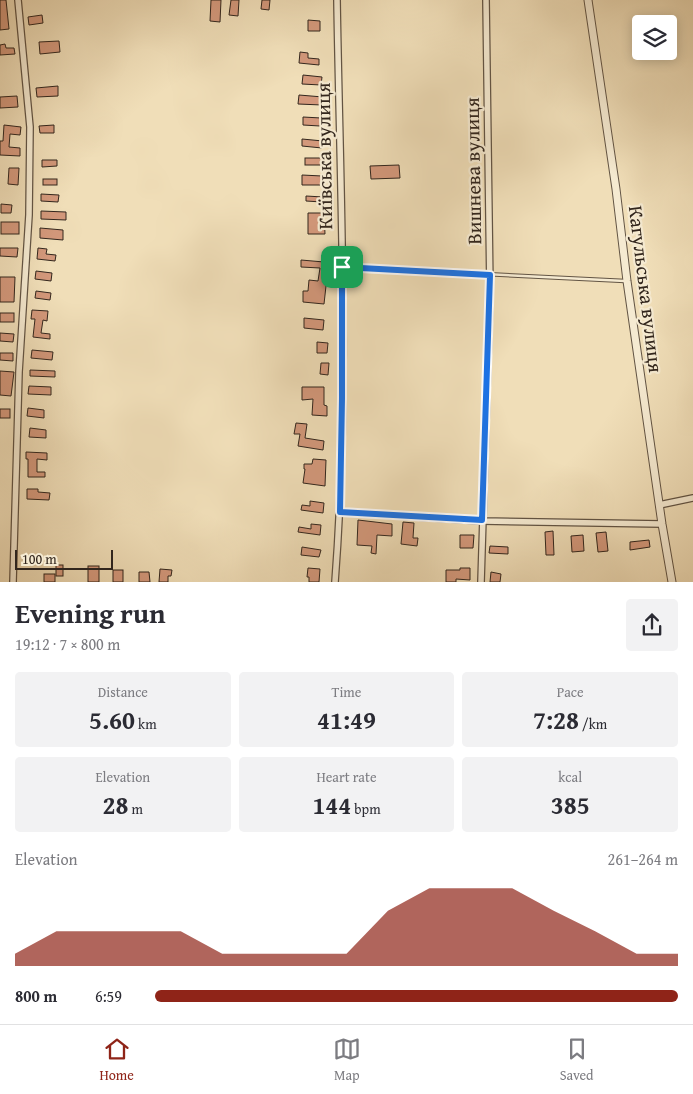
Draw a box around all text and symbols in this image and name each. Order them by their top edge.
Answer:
map controls [632,15,677,60]
button: layers [632,15,677,60]
street label: Київська вулиця [308,82,339,230]
street label: Вишнева вулиця [457,97,488,245]
street label: Кагульська вулиця [622,204,671,374]
pin [321,246,363,288]
icon: arrive [328,253,356,281]
scale bar [15,546,112,570]
text: 100 m [22,549,57,569]
text: Evening run [15,592,166,633]
button: share [626,599,678,651]
text: 19:12 · 7 × 800 m [15,632,120,656]
text: Distance [98,682,148,702]
text: Time [332,682,361,702]
text: Pace [557,682,584,702]
text: 5.60 [89,702,135,738]
text: 41:49 [317,702,376,738]
text: 7:28 [533,702,579,738]
text: km [135,714,157,734]
text: /km [579,714,607,734]
text: Elevation [95,767,150,787]
text: Heart rate [316,767,377,787]
text: kcal [558,767,582,787]
text: 28 [103,787,129,823]
text: 144 [312,787,351,823]
text: 385 [551,787,590,823]
text: m [129,799,143,819]
text: bpm [351,799,381,819]
text: Elevation [15,847,78,871]
text: 261–264 m [608,847,678,871]
text: 800 m [15,984,57,1008]
text: 6:59 [95,984,122,1008]
tab: Home [99,1035,134,1085]
tab: Map [333,1035,361,1085]
tab: Saved [560,1035,594,1085]

